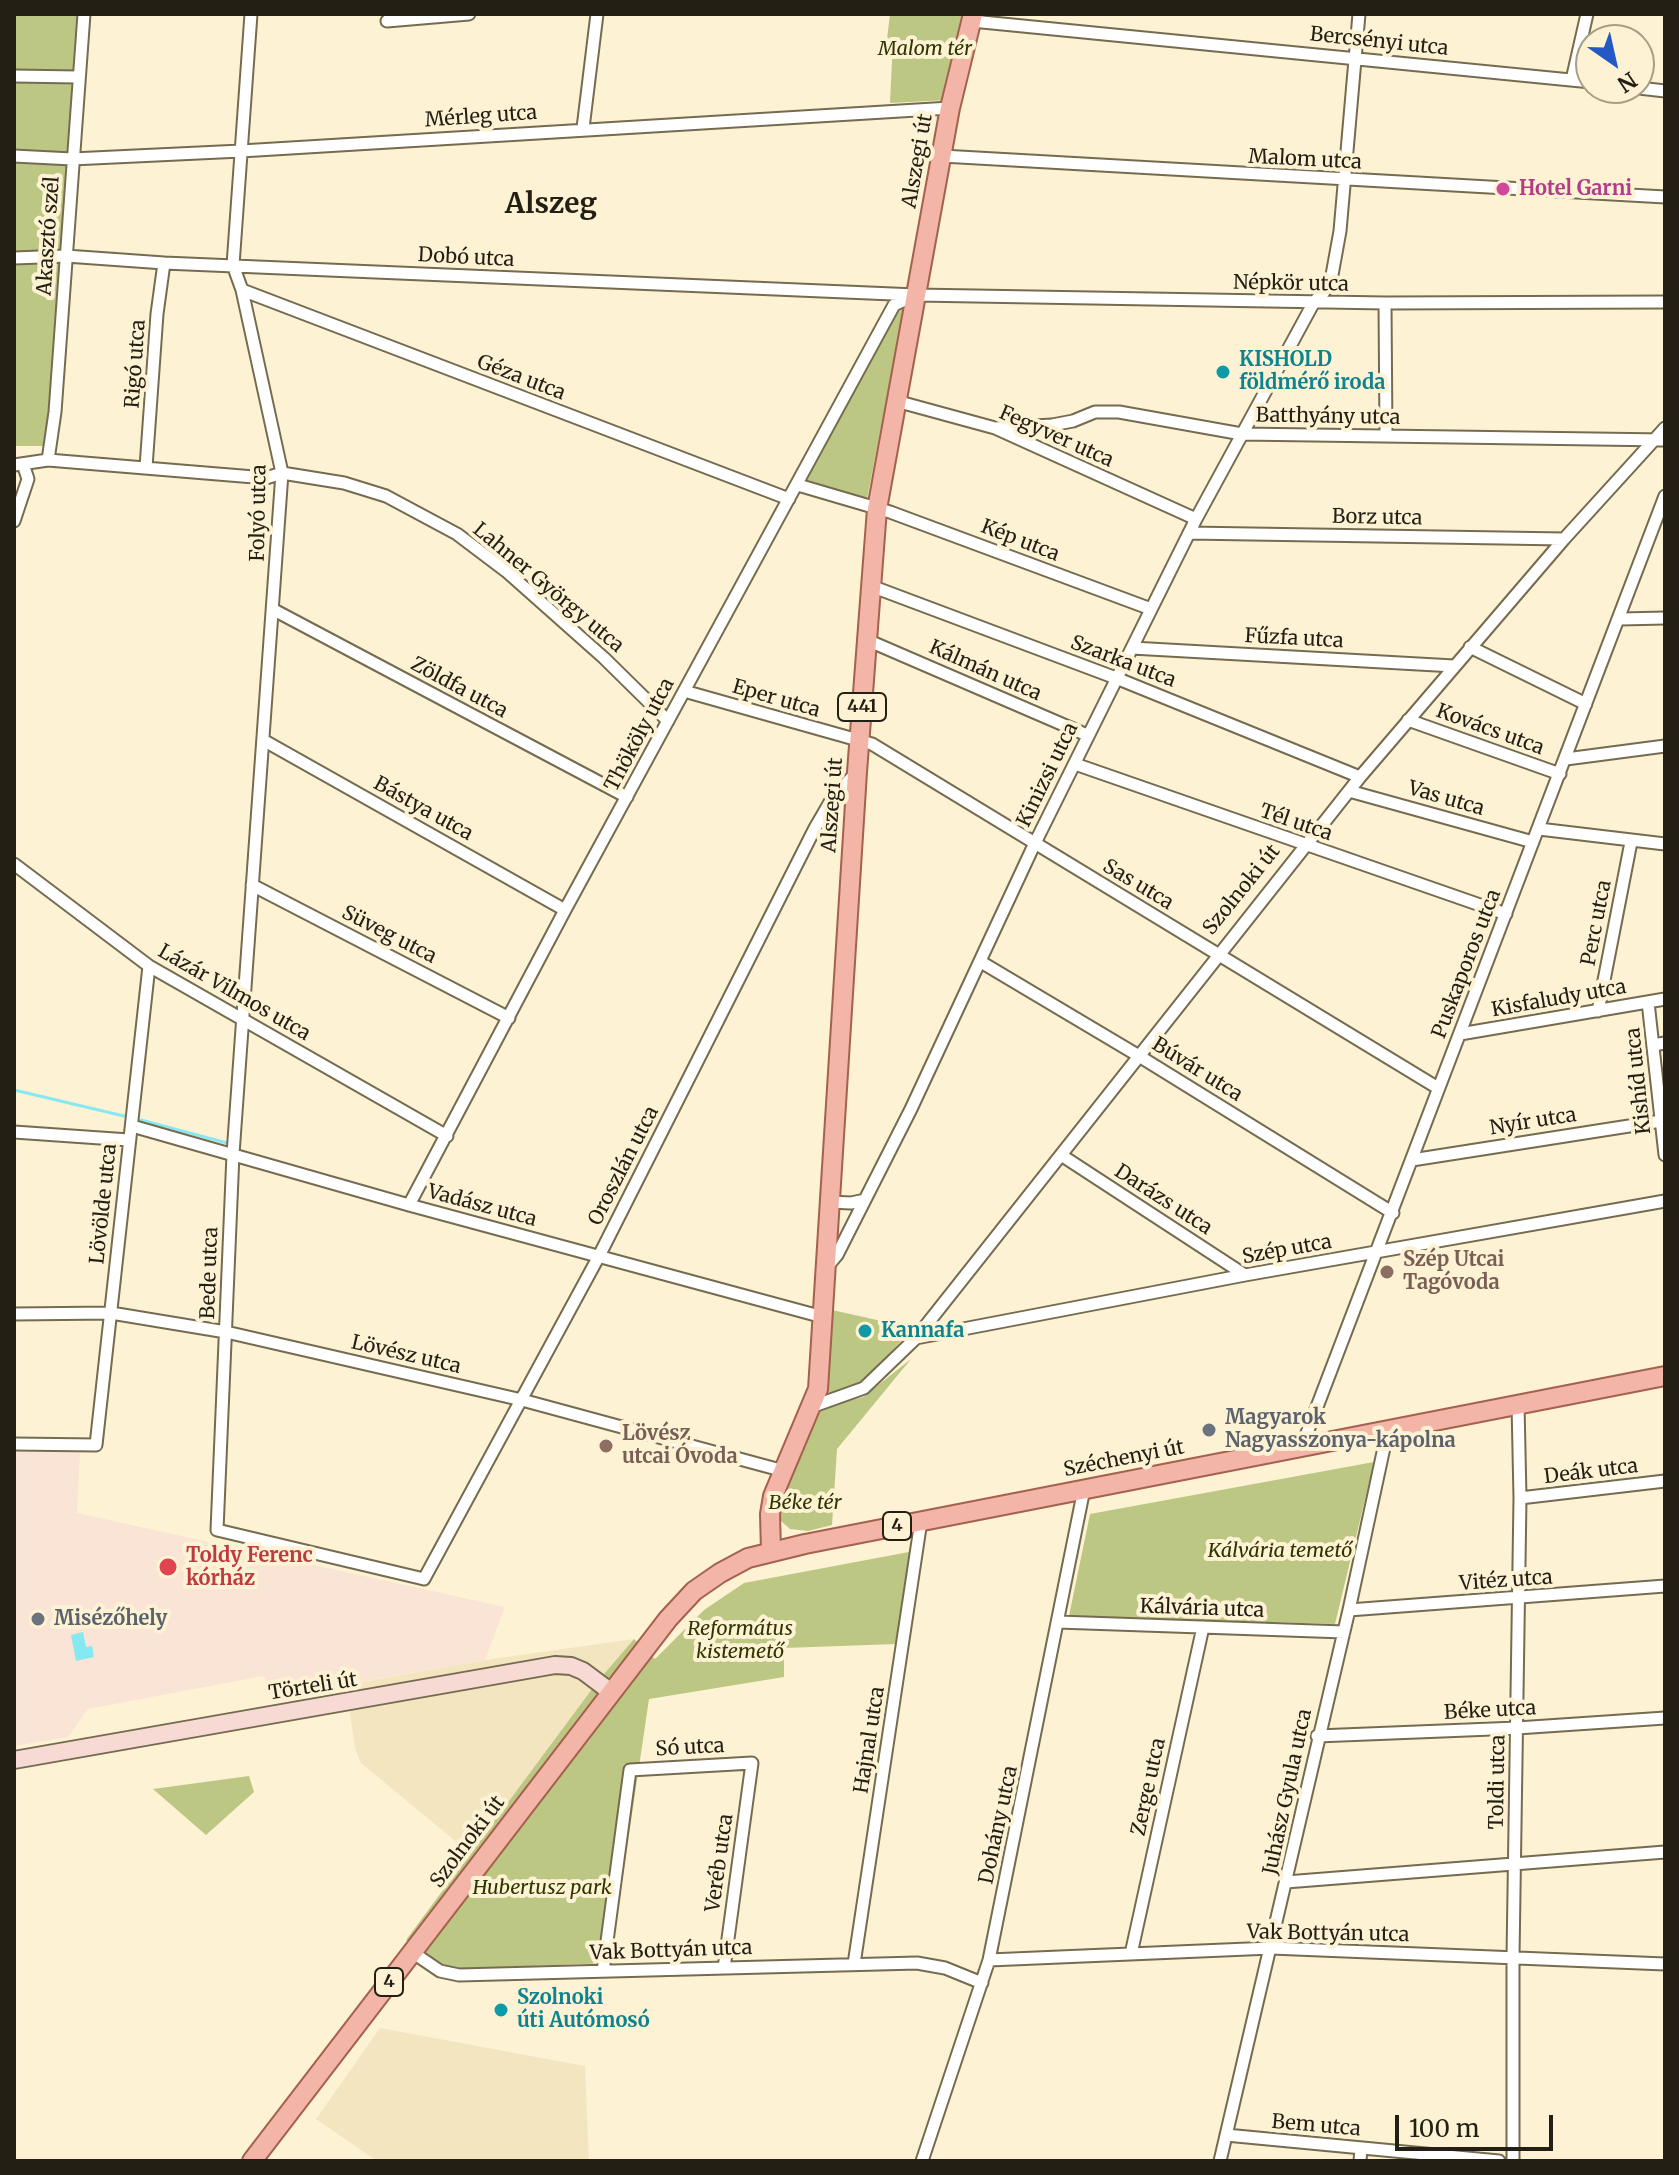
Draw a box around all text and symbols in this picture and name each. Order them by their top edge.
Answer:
street label: Bercsényi utca [1308,23,1450,61]
north arrow [1575,24,1655,104]
park label: Malom tér [878,37,972,61]
text: N [1612,66,1642,99]
street label: Mérleg utca [424,101,538,133]
street label: Alszegi út [898,112,938,210]
street label: Malom utca [1248,145,1362,175]
street label: Akasztó szél [33,176,65,296]
place label: Hotel Garni [1519,177,1632,201]
marker: Hotel Garni [1494,180,1512,198]
district label: Alszeg [505,188,597,222]
street label: Dobó utca [417,243,515,273]
street label: Népkör utca [1233,271,1349,297]
street label: Rigó utca [121,319,151,409]
place label: KISHOLD földmérő iroda [1239,348,1386,395]
street label: Géza utca [473,350,569,406]
marker: KISHOLD földmérő iroda [1214,363,1232,381]
street label: Fegyver utca [995,401,1117,473]
street label: Batthyány utca [1255,404,1401,430]
street label: Folyó utca [246,464,272,562]
street label: Borz utca [1332,505,1422,531]
street label: Kép utca [977,515,1063,567]
street label: Lahner György utca [468,518,628,658]
street label: Fűzfa utca [1244,624,1344,654]
street label: Szarka utca [1067,631,1179,693]
street label: Kálmán utca [925,636,1045,706]
street label: Zöldfa utca [406,652,512,724]
street label: Thököly utca [600,674,680,796]
street label: Eper utca [729,675,823,723]
road number: 441 [838,693,886,721]
street label: Kovács utca [1433,699,1547,761]
street label: Kinizsi utca [1012,719,1084,831]
street label: Alszegi út [818,757,848,853]
street label: Bástya utca [369,772,477,846]
street label: Vas utca [1405,777,1487,821]
street label: Tél utca [1257,799,1335,847]
street label: Szolnoki út [1198,840,1286,940]
street label: Sas utca [1098,855,1178,915]
street label: Perc utca [1577,878,1617,968]
street label: Puskaporos utca [1428,886,1506,1042]
street label: Süveg utca [338,901,440,969]
street label: Lázár Vilmos utca [154,940,314,1046]
street label: Kisfaludy utca [1490,975,1628,1023]
street label: Kishíd utca [1621,1026,1657,1136]
street label: Búvár utca [1147,1033,1247,1107]
street label: Oroszlán utca [584,1102,664,1230]
street label: Nyír utca [1488,1103,1578,1141]
street label: Lövölde utca [86,1143,122,1265]
street label: Darázs utca [1110,1160,1216,1240]
street label: Vadász utca [425,1180,539,1232]
street label: Bede utca [196,1226,224,1320]
street label: Szép utca [1240,1230,1334,1270]
place label: Szép Utcai Tagóvoda [1403,1248,1504,1295]
marker: Szép Utcai Tagóvoda [1378,1263,1396,1281]
place label: Kannafa [881,1319,964,1343]
marker: Kannafa [856,1322,874,1340]
street label: Lövész utca [349,1331,463,1379]
place label: Magyarok Nagyasszonya-kápolna [1225,1406,1456,1453]
marker: Magyarok Nagyasszonya-kápolna [1200,1421,1218,1439]
place label: Lövész utcai Óvoda [622,1422,738,1469]
street label: Széchenyi út [1062,1436,1186,1482]
marker: Lövész utcai Óvoda [597,1437,615,1455]
street label: Deák utca [1543,1454,1639,1490]
park label: Béke tér [768,1491,842,1515]
road number: 4 [883,1512,911,1540]
park label: Kálvária temető [1208,1539,1352,1563]
place label: Toldy Ferenc kórház [186,1544,313,1591]
marker: Toldy Ferenc kórház [157,1556,179,1578]
street label: Vitéz utca [1459,1566,1553,1596]
street label: Kálvária utca [1139,1595,1265,1623]
place label: Misézőhely [54,1607,167,1631]
marker: Misézőhely [29,1610,47,1628]
park label: Református kistemető [687,1617,793,1664]
street label: Törteli út [267,1668,359,1706]
street label: Hajnal utca [850,1685,890,1795]
street label: Béke utca [1443,1697,1537,1725]
street label: Juhász Gyula utca [1259,1707,1317,1877]
street label: Só utca [655,1734,725,1762]
street label: Toldi utca [1485,1734,1511,1830]
street label: Zerge utca [1127,1736,1171,1838]
street label: Dohány utca [975,1764,1023,1886]
street label: Szolnoki út [426,1791,510,1893]
street label: Veréb utca [701,1812,739,1914]
park label: Hubertusz park [472,1876,612,1900]
street label: Vak Bottyán utca [1247,1921,1409,1947]
street label: Vak Bottyán utca [589,1936,753,1966]
road number: 4 [375,1968,403,1996]
place label: Szolnoki úti Autómosó [517,1986,650,2033]
marker: Szolnoki úti Autómosó [492,2001,510,2019]
scale bar [1399,2099,1557,2149]
street label: Bem utca [1270,2110,1362,2142]
text: 100 m [1409,2113,1479,2144]

